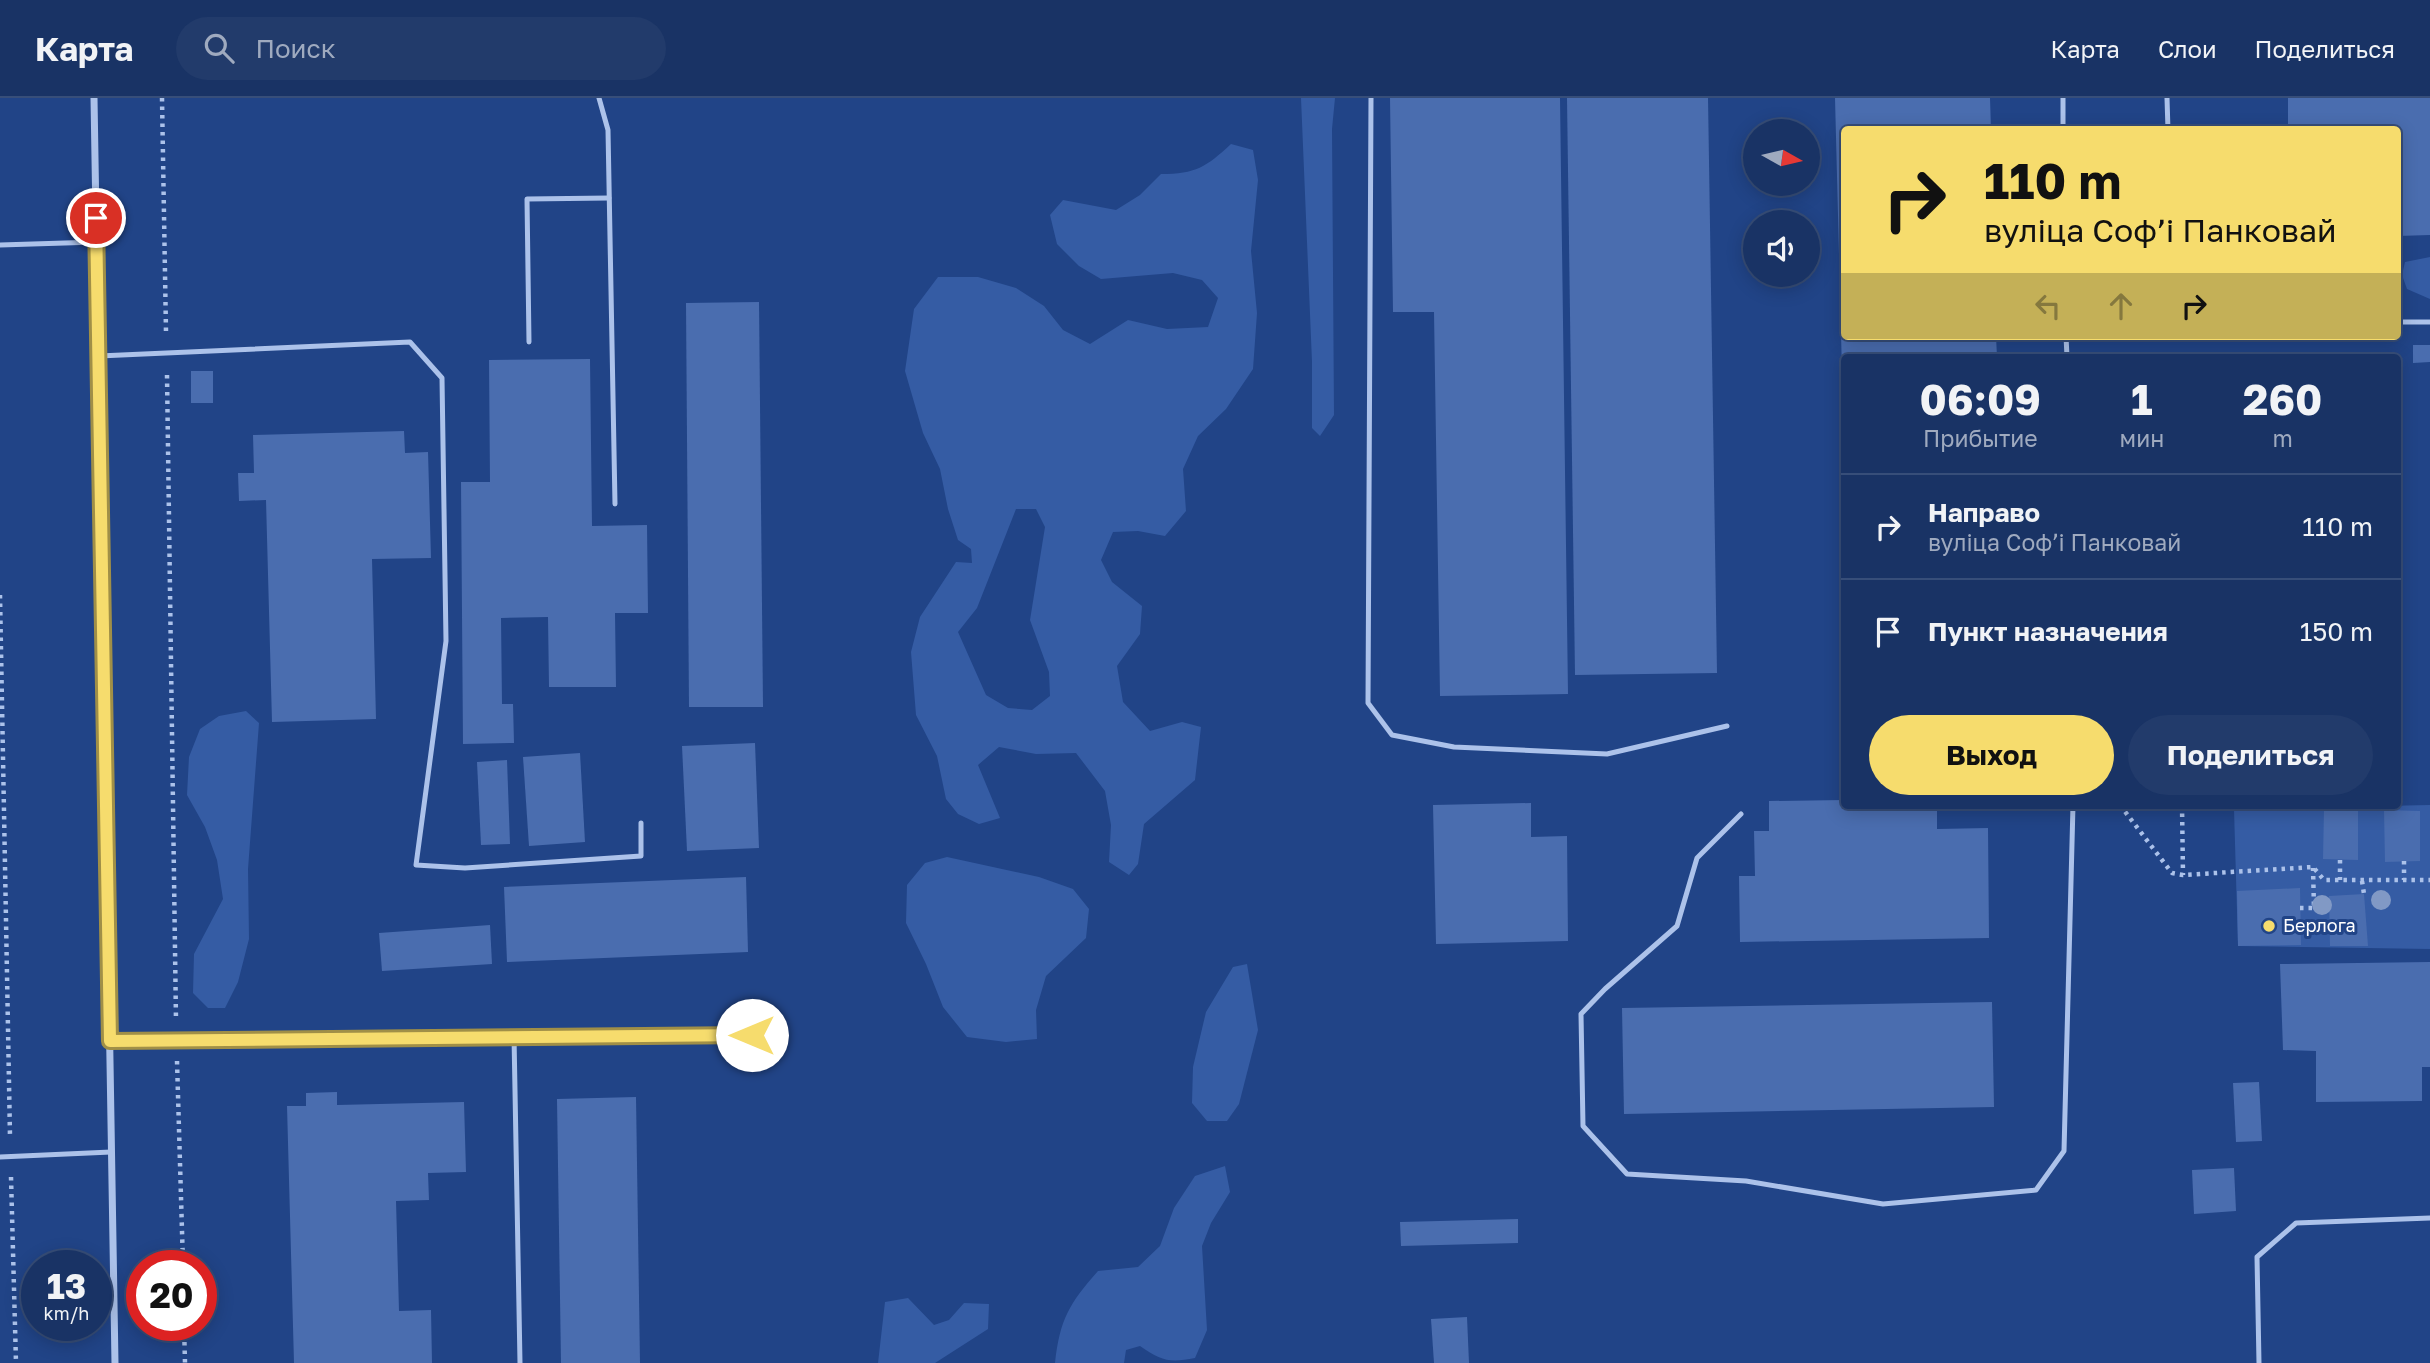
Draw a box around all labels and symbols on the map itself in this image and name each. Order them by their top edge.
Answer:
north arrow [1743,119,1820,196]
pin [66,188,126,248]
place label: Берлога [2283,914,2356,936]
marker: Берлога [2261,918,2277,934]
position arrow [715,998,789,1072]
speed limit sign: 20 [126,1250,217,1341]

